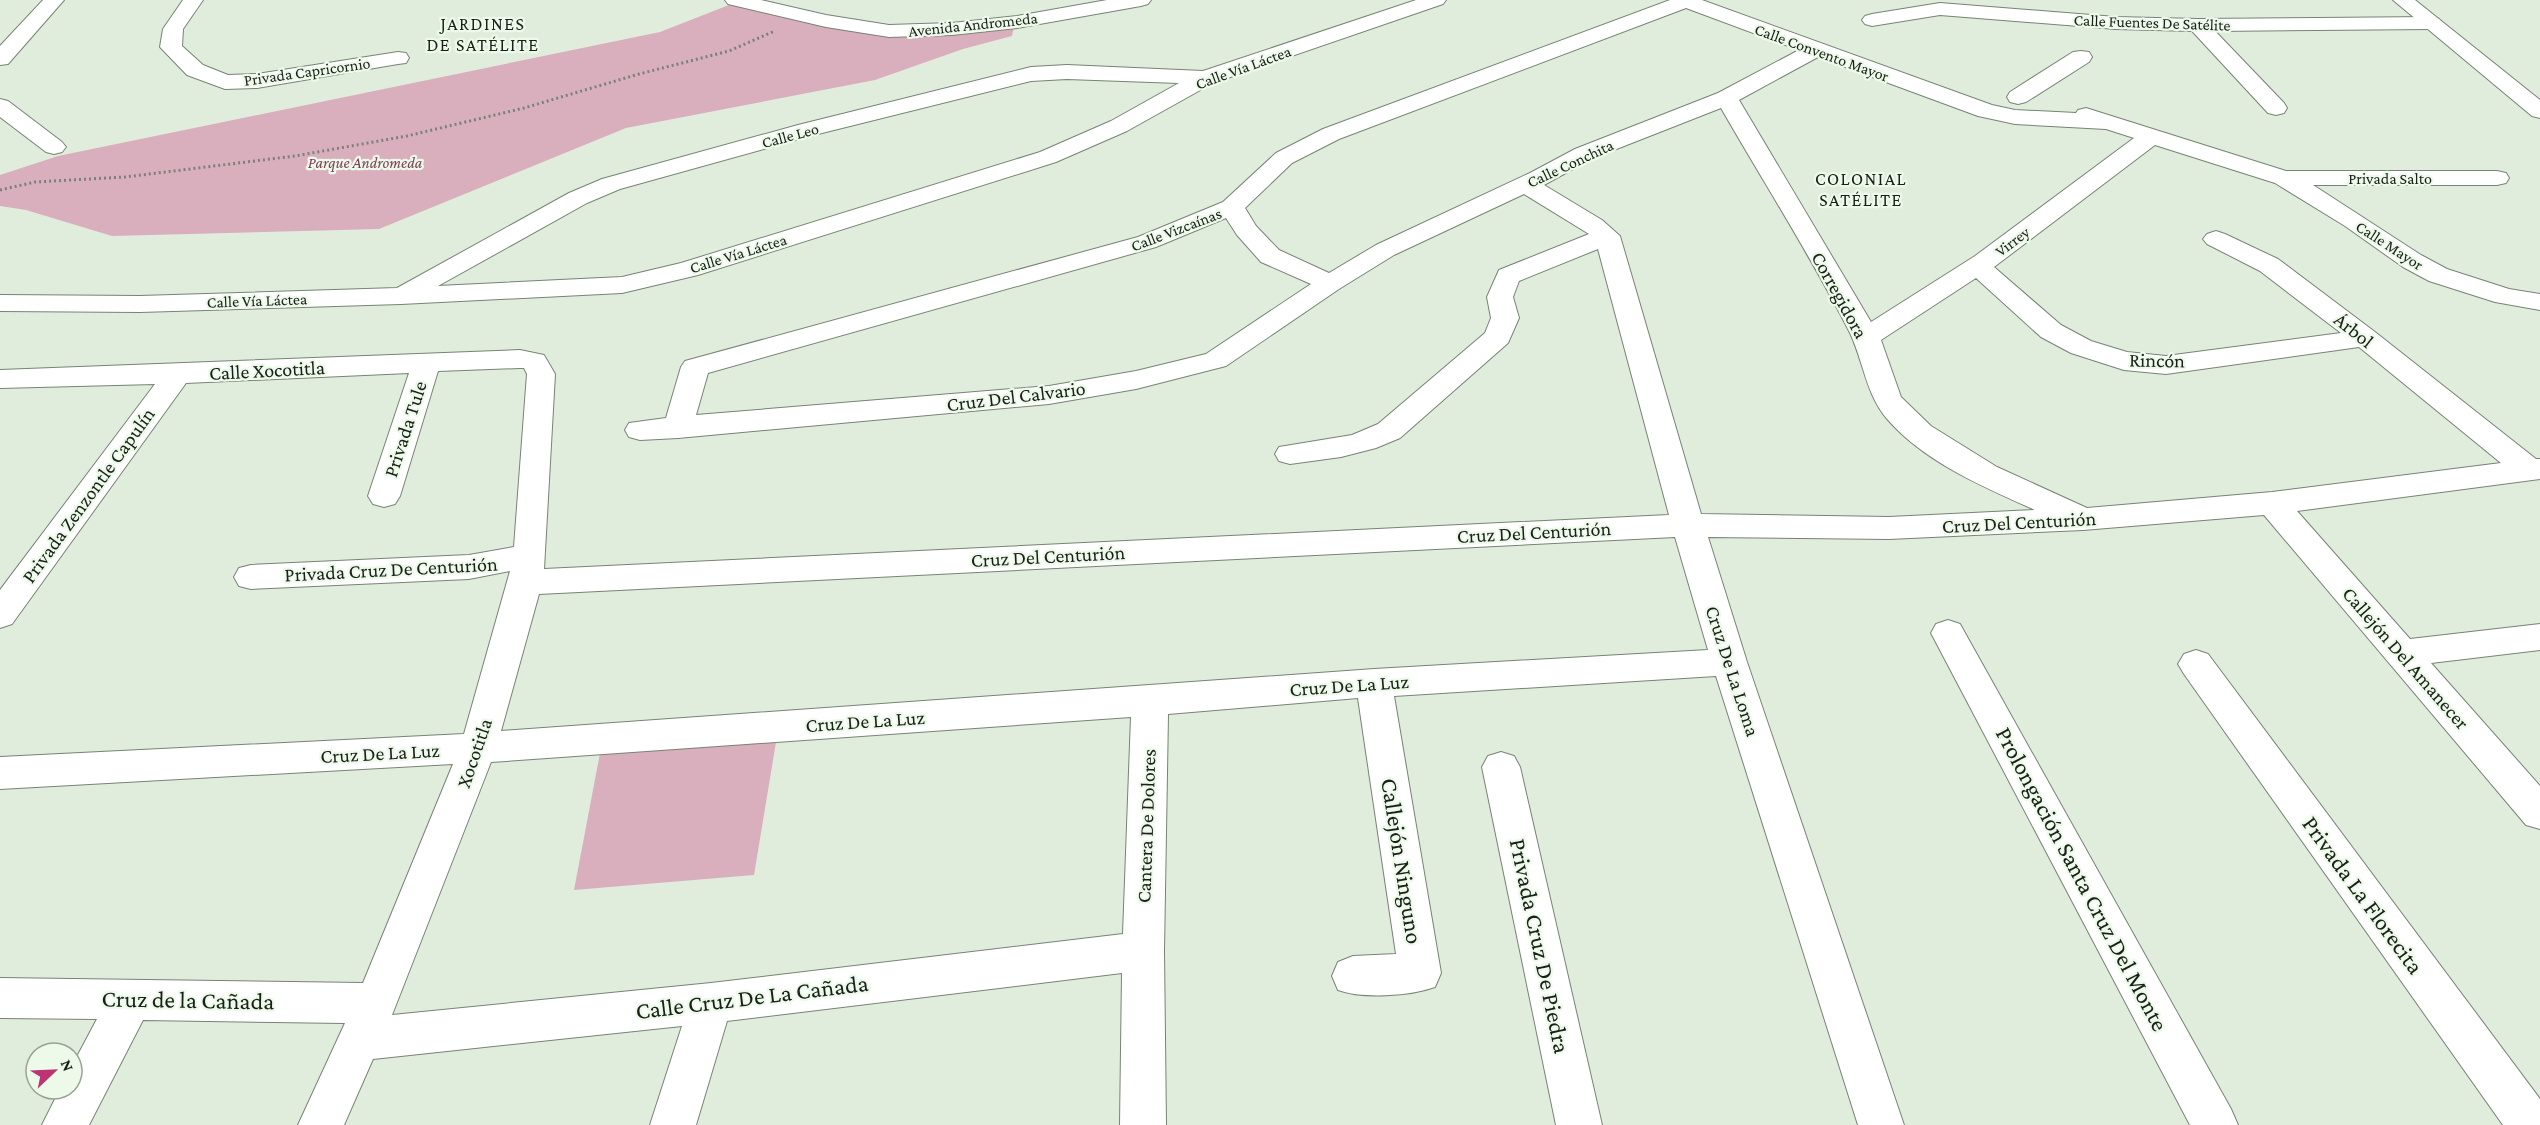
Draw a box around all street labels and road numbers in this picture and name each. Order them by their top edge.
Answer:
street label: Avenida Andromeda [908,9,1039,40]
street label: Calle Fuentes De Satélite [2073,11,2231,34]
street label: Calle Convento Mayor [1752,20,1892,86]
street label: Calle Vía Láctea [1193,42,1294,93]
street label: Privada Capricornio [243,54,372,90]
street label: Calle Leo [760,120,820,151]
street label: Calle Conchita [1524,136,1617,191]
street label: Privada Salto [2348,170,2432,187]
street label: Calle Vizcaínas [1129,204,1224,255]
street label: Calle Mayor [2352,217,2427,274]
street label: Virrey [1992,223,2034,261]
street label: Calle Vía Láctea [688,231,789,276]
street label: Corregidora [1806,248,1873,343]
street label: Calle Vía Láctea [207,290,308,311]
street label: Árbol [2330,308,2378,352]
street label: Rincón [2129,349,2185,371]
street label: Calle Xocotitla [208,356,326,384]
street label: Cruz Del Calvario [945,377,1087,415]
street label: Privada Tule [379,378,431,480]
street label: Privada Zenzontle Capulín [17,403,160,587]
street label: Cruz Del Centurión [1941,507,2097,537]
street label: Cruz Del Centurión [1456,517,1612,547]
street label: Cruz Del Centurión [970,541,1126,571]
street label: Privada Cruz De Centurión [284,552,498,586]
street label: Callejón Del Amanecer [2338,582,2474,734]
street label: Cruz De La Loma [1702,603,1764,739]
street label: Cruz De La Luz [1289,670,1409,700]
street label: Cruz De La Luz [805,706,925,736]
street label: Xocotitla [452,715,496,791]
street label: Prolongación Santa Cruz Del Monte [1991,722,2174,1035]
street label: Cruz De La Luz [320,739,440,767]
street label: Cantera De Dolores [1132,748,1160,903]
street label: Callejón Ninguno [1376,776,1429,946]
street label: Privada La Florecita [2297,811,2430,979]
street label: Privada Cruz De Piedra [1505,836,1576,1056]
street label: Calle Cruz De La Cañada [634,969,870,1024]
street label: Cruz de la Cañada [101,984,275,1015]

